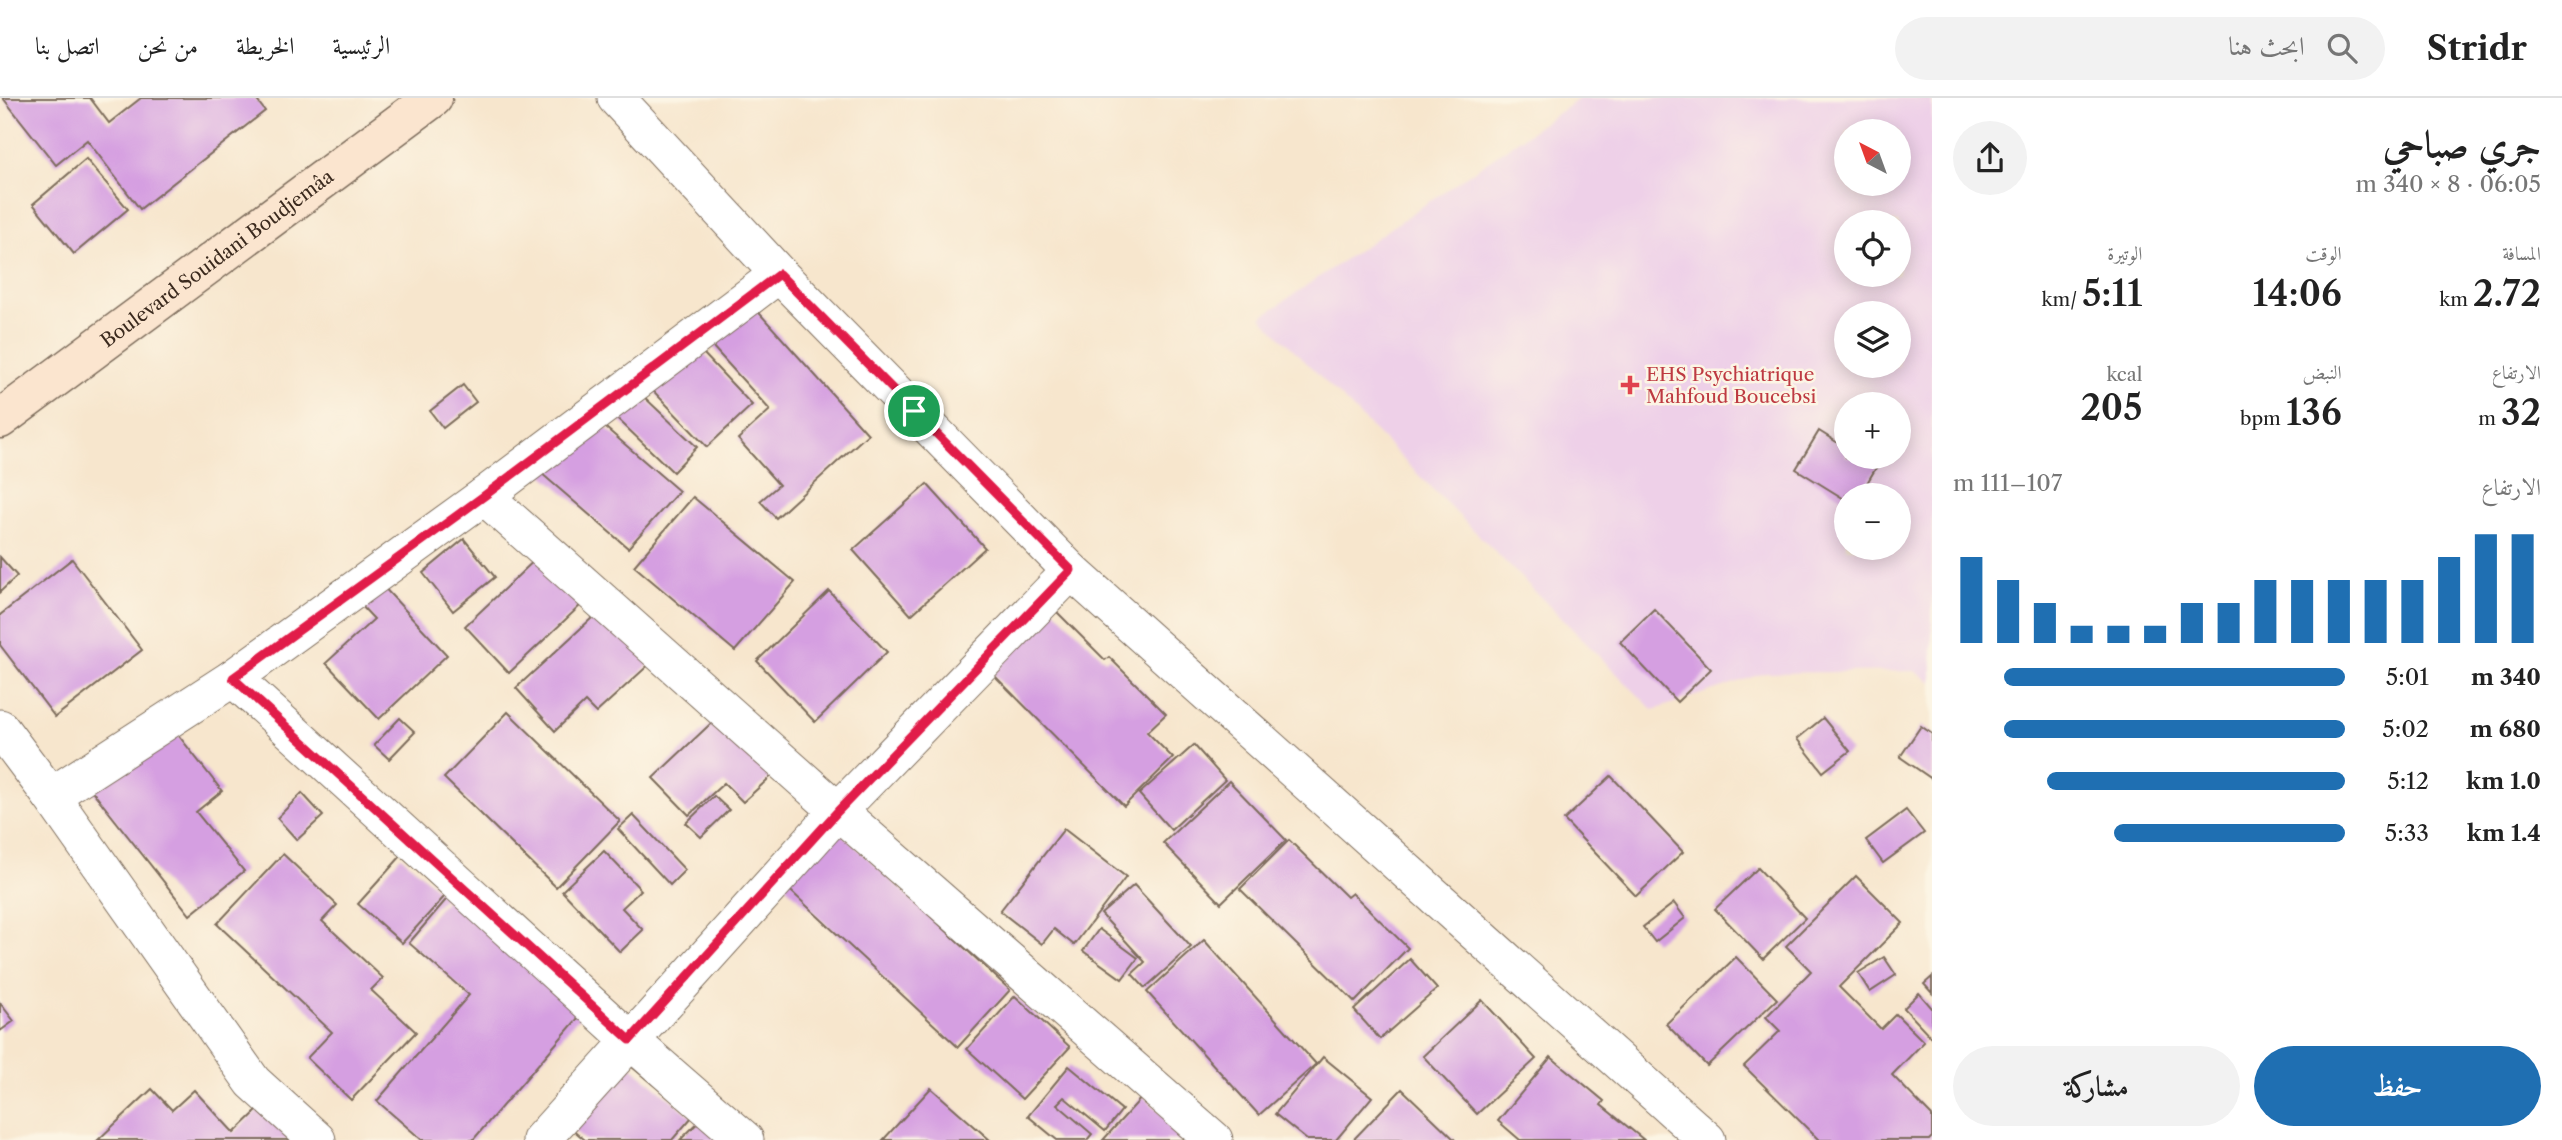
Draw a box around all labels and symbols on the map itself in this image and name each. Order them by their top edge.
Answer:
north arrow [1834,119,1911,196]
street label: Boulevard Souidani Boudjemâa [96,164,338,352]
place label: EHS Psychiatrique Mahfoud Boucebsi [1646,363,1816,408]
marker: EHS Psychiatrique Mahfoud Boucebsi [1620,375,1640,395]
pin [884,381,944,441]

